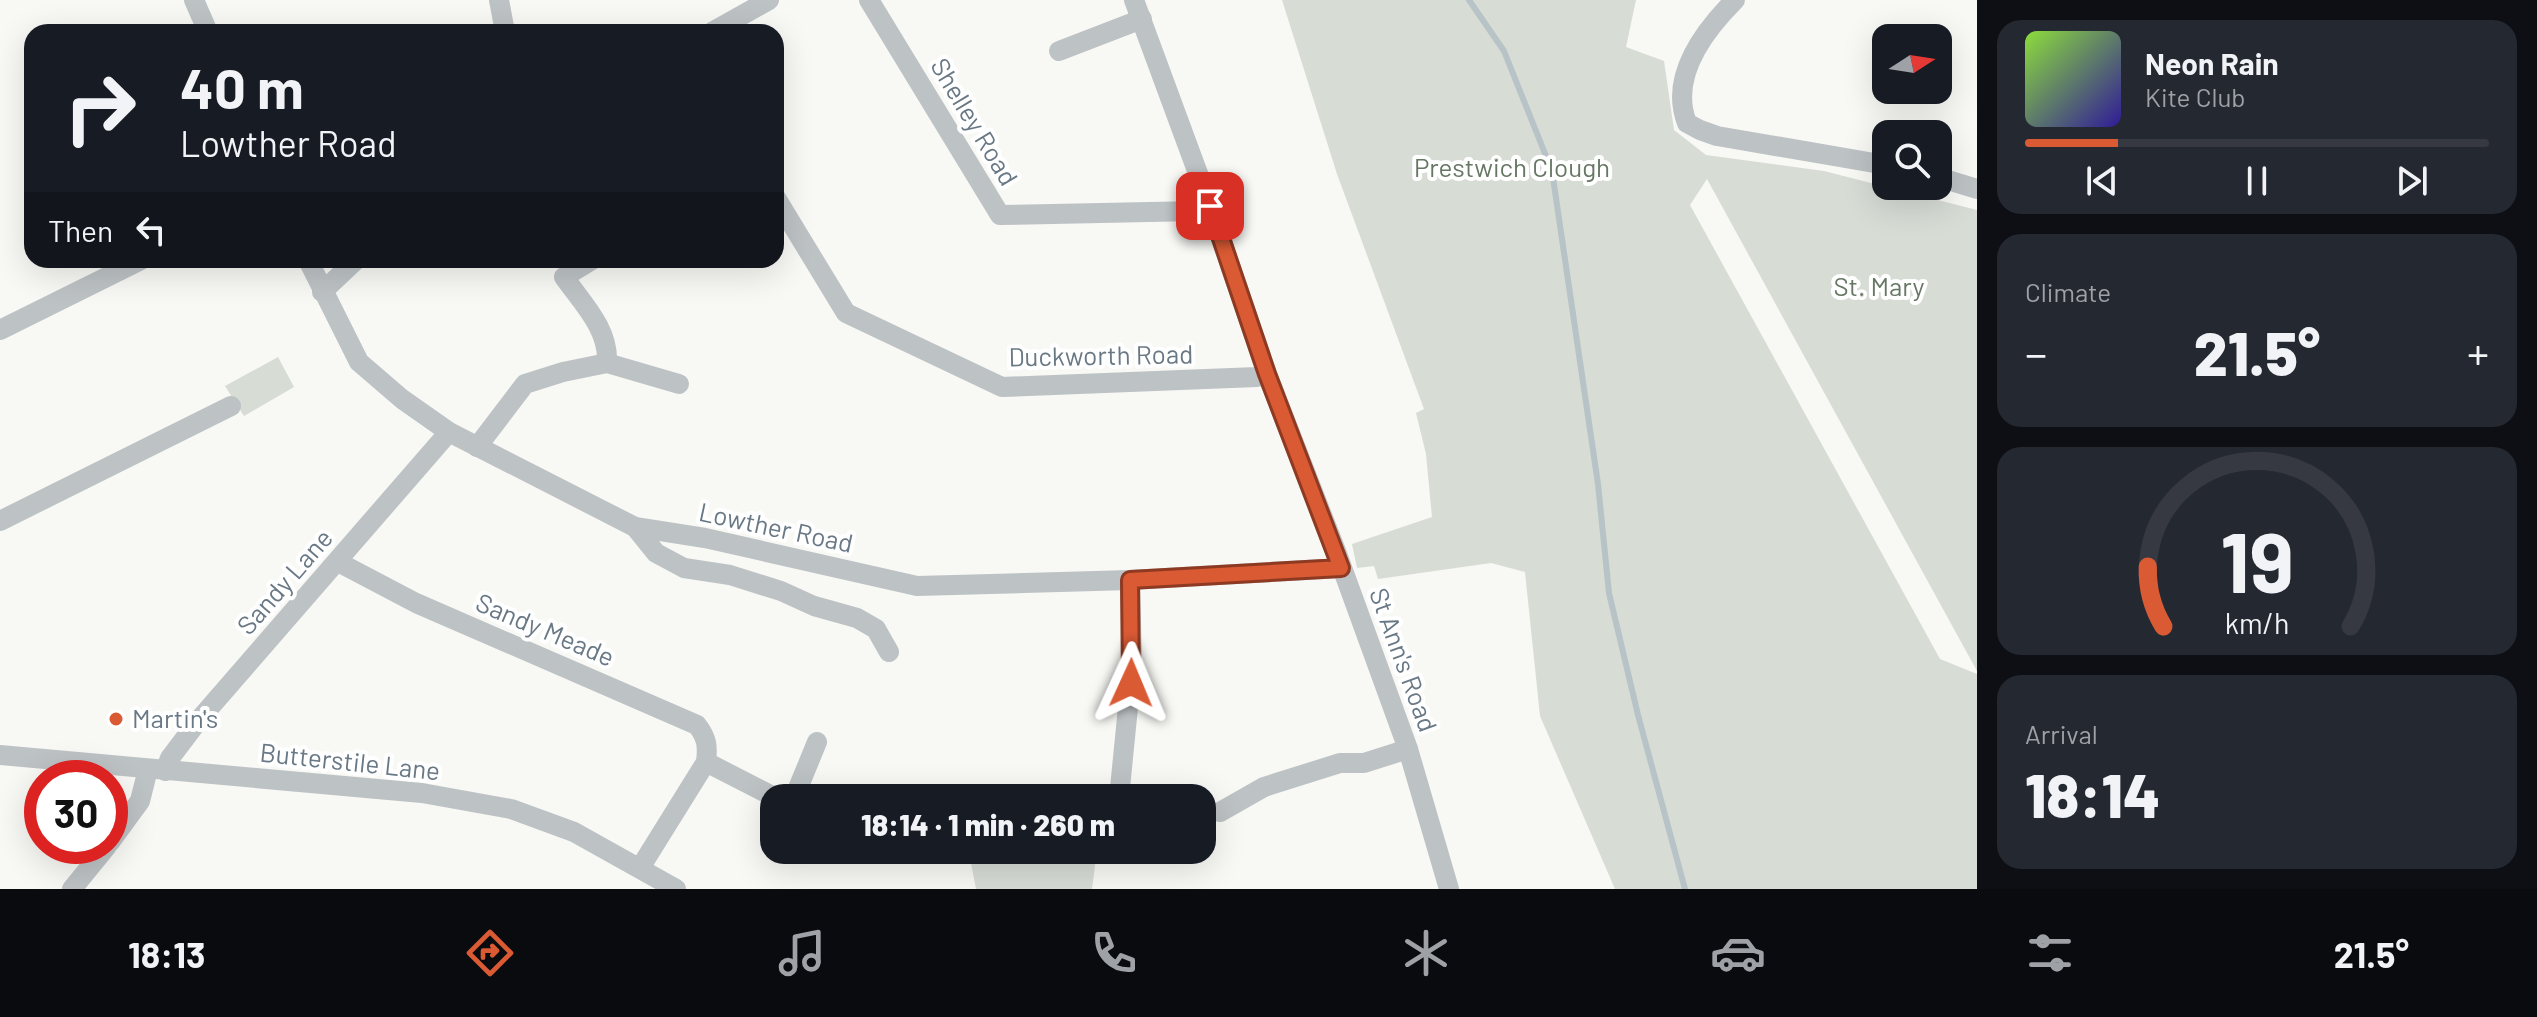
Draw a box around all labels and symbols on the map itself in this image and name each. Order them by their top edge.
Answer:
north arrow [1872,24,1952,104]
street label: Shelley Road [925,52,1025,191]
park label: Prestwich Clough [1414,151,1610,182]
pin [1176,172,1244,240]
park label: St. Mary [1833,270,1925,301]
street label: Duckworth Road [1008,337,1194,372]
street label: Lowther Road [697,495,856,558]
street label: Sandy Lane [230,522,338,640]
street label: St Ann's Road [1364,583,1445,736]
street label: Sandy Meade [472,586,619,672]
position arrow [1089,641,1173,725]
place label: Martin's [132,702,218,733]
marker: Martin's [107,710,125,728]
street label: Butterstile Lane [259,736,442,785]
speed limit sign: 30 [24,760,128,864]

